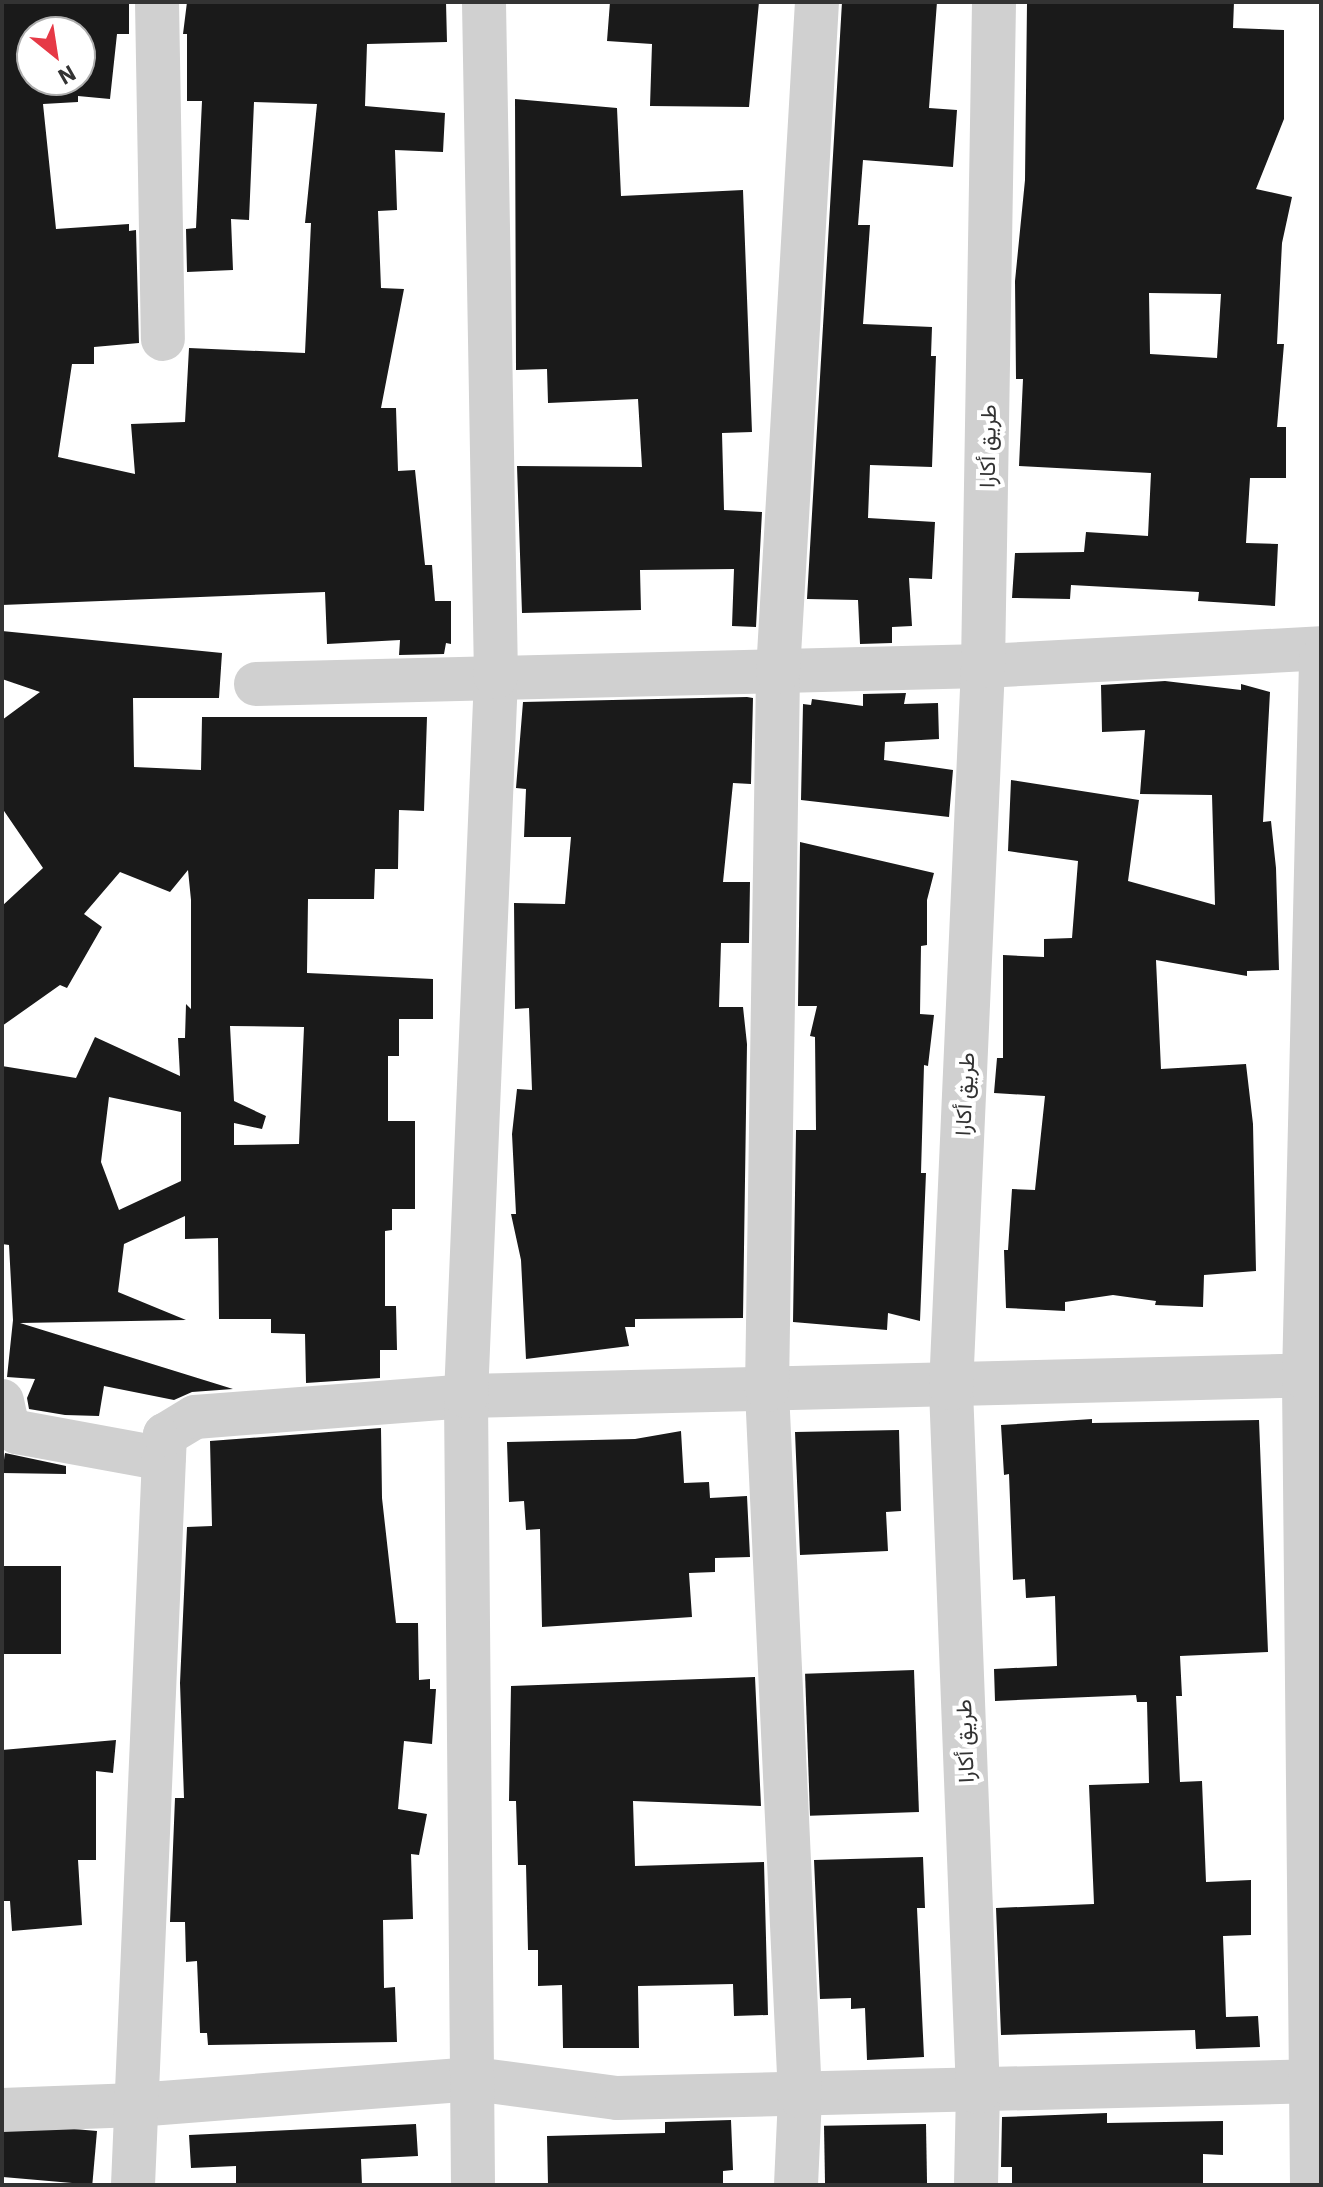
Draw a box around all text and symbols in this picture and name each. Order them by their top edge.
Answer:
north arrow [16,16,96,96]
text: N [53,59,81,92]
street label: طريق أكارا [973,404,1001,488]
street label: طريق أكارا [949,1052,979,1136]
street label: طريق أكارا [949,1699,979,1783]

